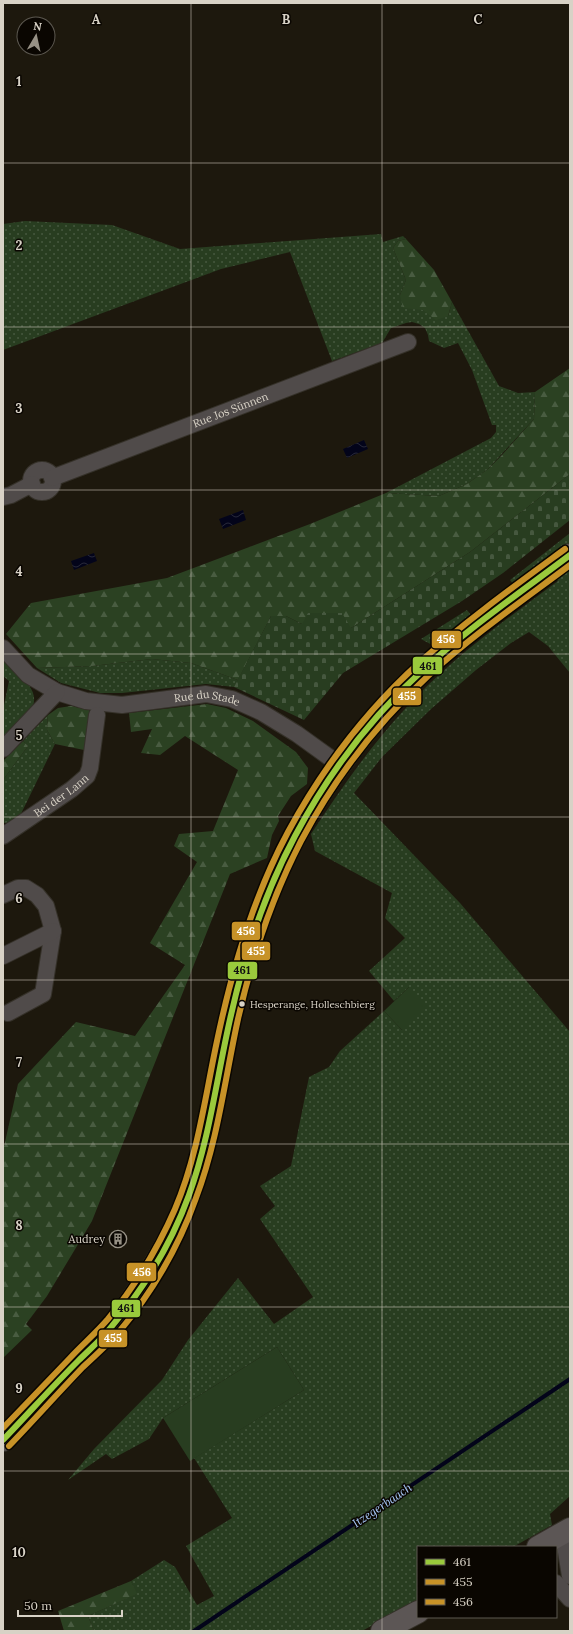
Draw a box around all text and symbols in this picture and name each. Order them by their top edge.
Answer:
text: A [92,11,101,28]
text: B [282,11,291,28]
text: C [474,11,483,28]
north arrow [16,16,56,56]
text: N [32,19,43,34]
text: 1 [16,73,22,90]
text: 2 [16,237,23,254]
street label: Rue Jos Sünnen [191,389,270,431]
text: 3 [15,400,23,417]
text: 4 [15,563,23,580]
line badge: 456 [431,630,462,649]
text: 456 [437,632,455,646]
line badge: 461 [412,656,443,675]
text: 461 [420,659,437,673]
street label: Rue du Stade [173,687,243,709]
line badge: 455 [392,687,422,706]
text: 455 [398,689,416,703]
text: 5 [15,727,23,744]
street label: Bei der Lann [31,770,92,820]
text: 6 [15,890,23,907]
line badge: 456 [231,921,261,941]
text: 456 [237,924,255,938]
line badge: 455 [241,941,271,961]
text: 455 [247,944,265,958]
line badge: 461 [227,961,258,980]
text: 461 [234,963,251,977]
place label: Hesperange, Holleschbierg [250,998,375,1011]
marker: Hesperange, Holleschbierg [237,999,247,1009]
text: 7 [16,1054,22,1071]
text: 8 [15,1217,23,1234]
building icon: Audrey [108,1229,128,1249]
place label: Audrey [68,1232,105,1246]
line badge: 456 [126,1262,157,1282]
text: 456 [133,1265,151,1279]
line badge: 461 [111,1299,141,1318]
text: 461 [118,1301,135,1315]
line badge: 455 [98,1329,128,1348]
text: 455 [104,1331,122,1345]
text: 9 [15,1380,23,1397]
water label: Itzegerbaach [349,1479,415,1530]
text: 10 [12,1544,26,1561]
legend [417,1546,557,1618]
text: 461 [453,1554,471,1569]
text: 455 [453,1574,473,1589]
scale bar [18,1592,122,1618]
text: 456 [453,1594,473,1609]
text: 50 m [24,1598,52,1613]

